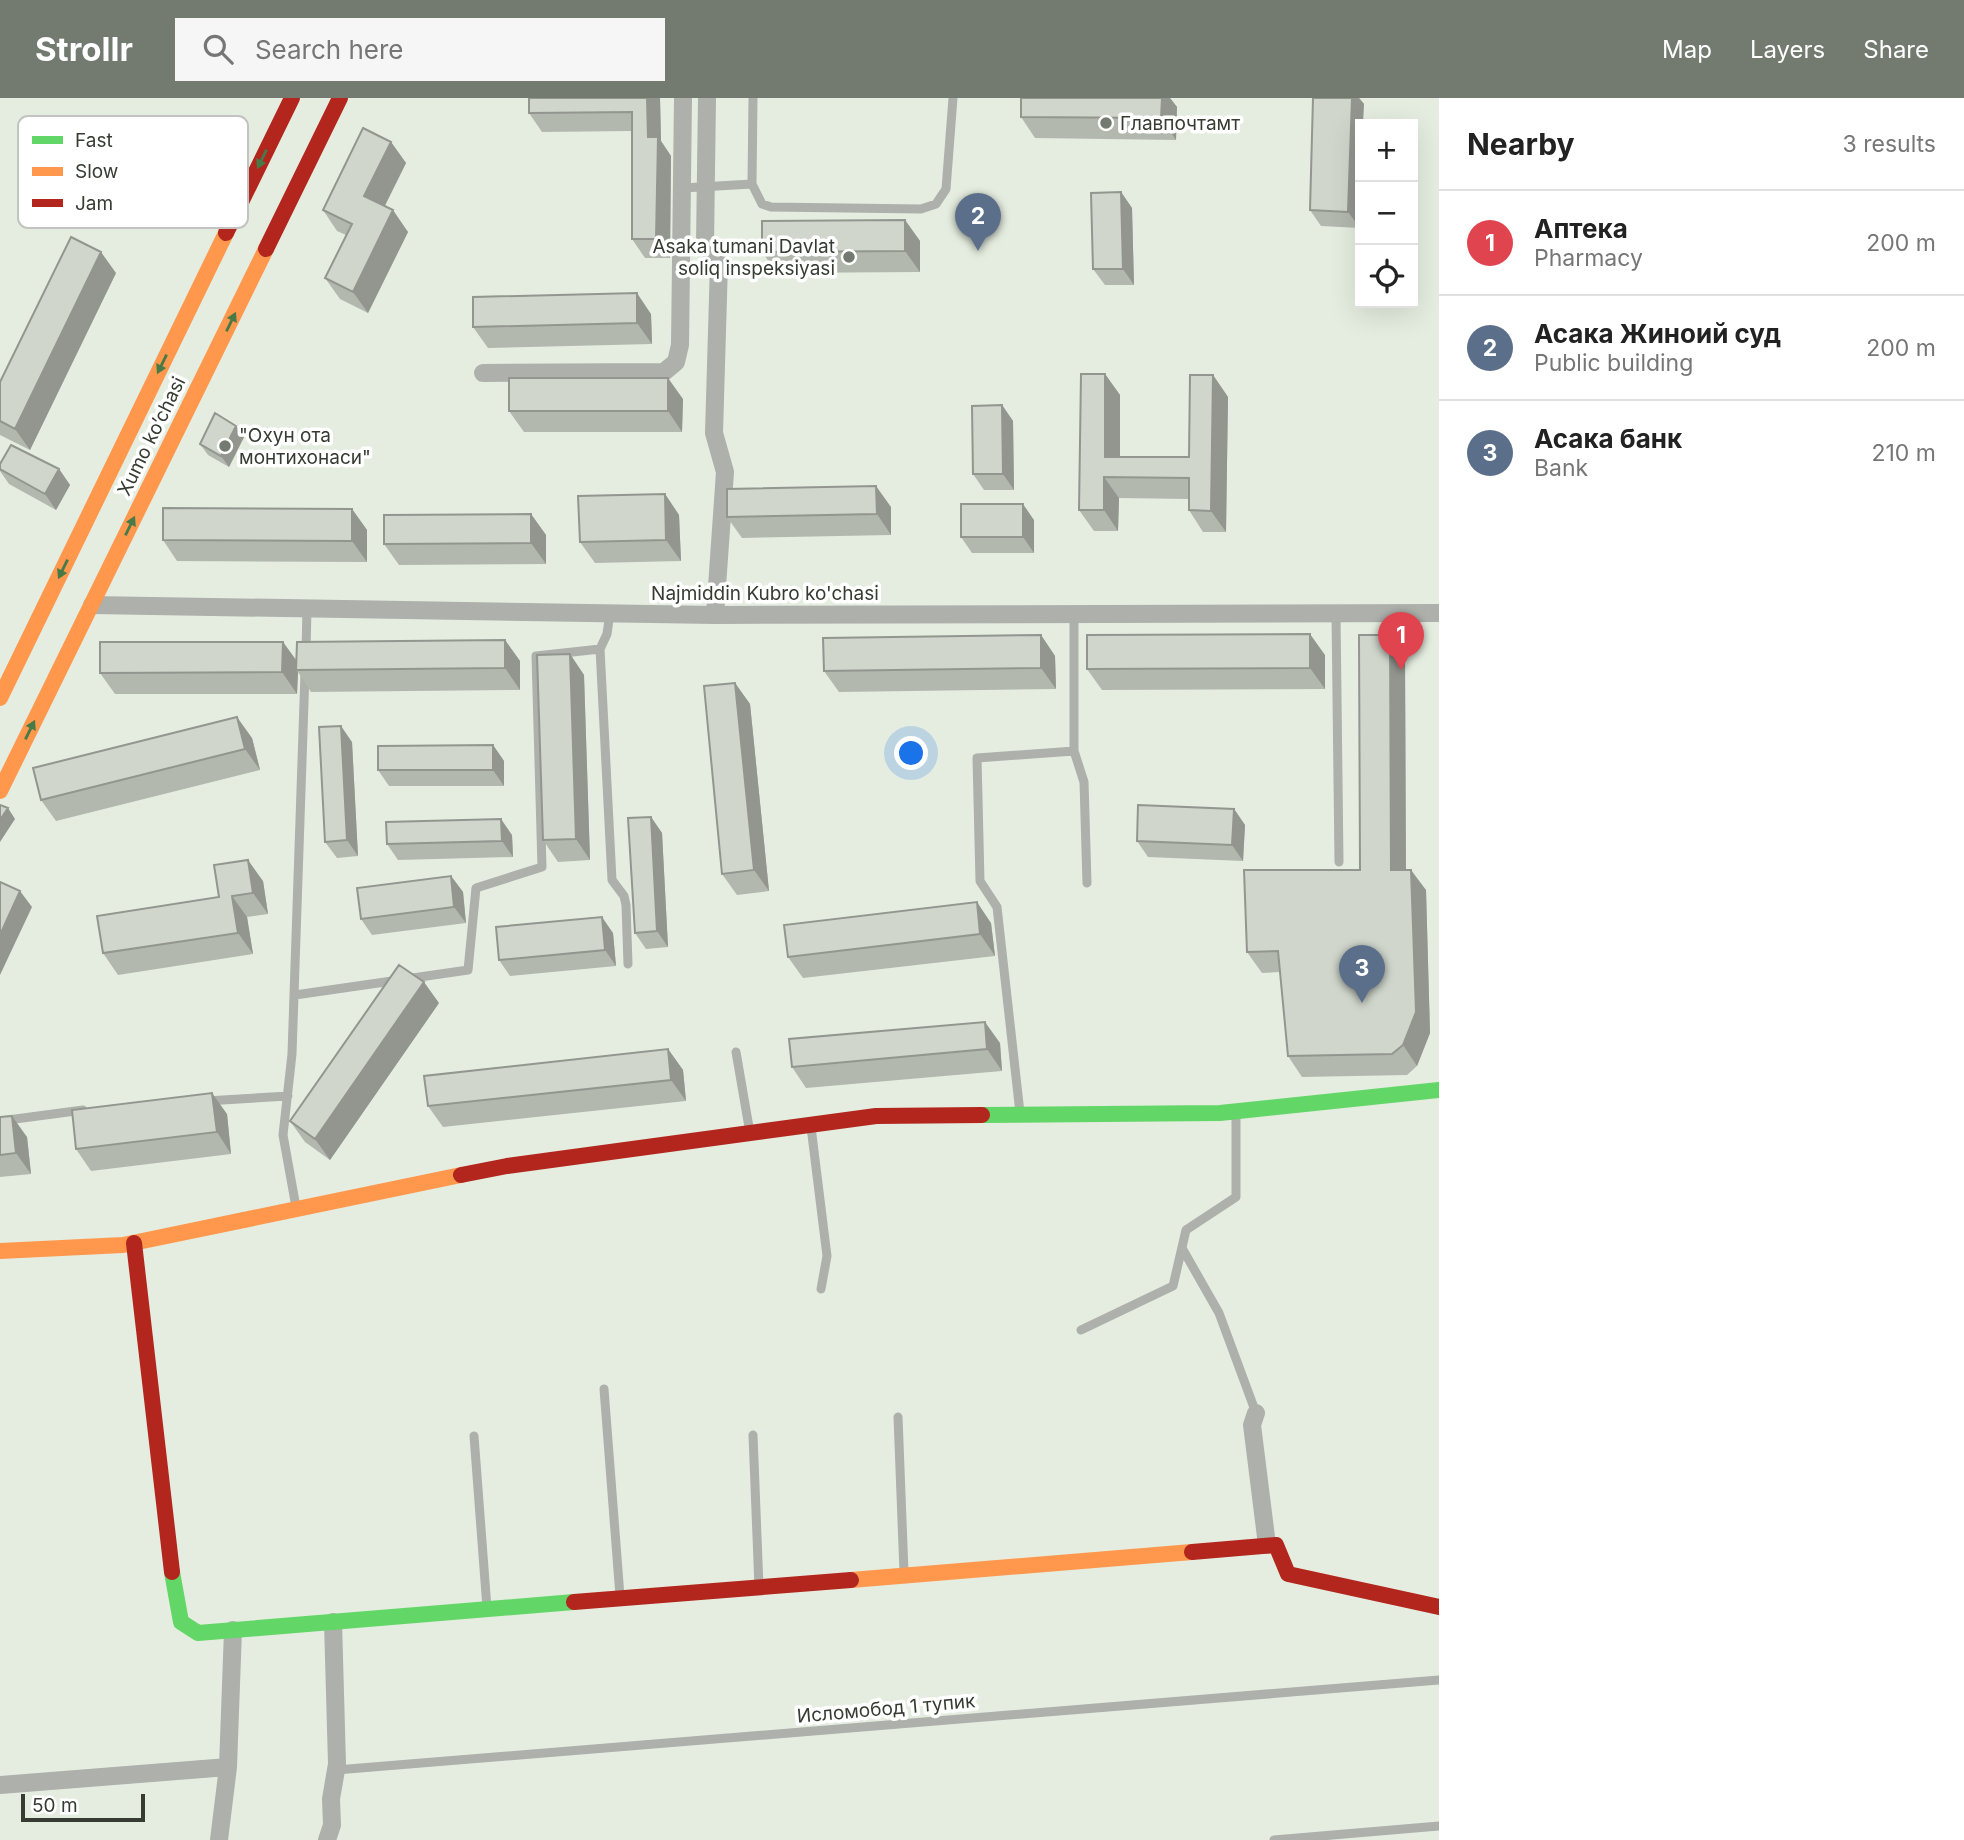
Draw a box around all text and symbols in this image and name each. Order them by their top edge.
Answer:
search box [175,18,665,81]
text: Strollr [35,29,133,69]
icon: search [199,30,237,68]
text: Search here [255,34,404,65]
text: Map [1662,35,1712,64]
text: Layers [1750,35,1825,64]
text: Share [1863,35,1929,64]
place label: Главпочтамт [1120,112,1240,135]
marker: Главпочтамт [1098,115,1114,131]
legend [18,116,248,228]
map controls [1355,119,1418,308]
button: + [1355,119,1418,182]
text: Nearby [1467,126,1575,162]
text: Fast [75,129,113,152]
text: 3 results [1843,130,1936,158]
one-way arrow [256,149,267,169]
text: Slow [75,160,118,183]
button: − [1355,182,1418,245]
text: Jam [75,192,113,215]
pin: 2 [955,193,1001,251]
text: Аптека [1534,213,1628,244]
text: 1 [1485,229,1495,257]
text: 200 m [1866,229,1936,257]
place label: Asaka tumani Davlat soliq inspeksiyasi [652,235,835,280]
text: Pharmacy [1534,244,1643,272]
button: locate [1355,245,1418,308]
marker: Asaka tumani Davlat soliq inspeksiyasi [841,249,857,265]
one-way arrow [225,312,236,332]
text: Асака Жиноий суд [1534,318,1781,349]
text: 2 [1483,334,1497,362]
text: 200 m [1866,334,1936,362]
text: Public building [1534,349,1693,377]
one-way arrow [157,354,168,374]
street label: Xumo ko’chasi [113,373,190,500]
text: Асака банк [1534,423,1682,454]
place label: "Охун ота монтихонаси" [239,424,371,469]
marker: "Охун ота монтихонаси" [217,438,233,454]
text: 3 [1483,439,1497,467]
text: 210 m [1871,439,1936,467]
text: Bank [1534,454,1588,482]
one-way arrow [125,516,136,536]
one-way arrow [57,559,68,579]
street label: Najmiddin Kubro ko'chasi [651,582,879,605]
pin: 1 [1378,612,1424,670]
one-way arrow [24,720,36,740]
your location [894,736,928,770]
pin: 3 [1339,945,1385,1003]
street label: Исломобод 1 тупик [796,1689,977,1728]
scale bar [21,1791,145,1823]
text: 50 m [32,1794,78,1817]

